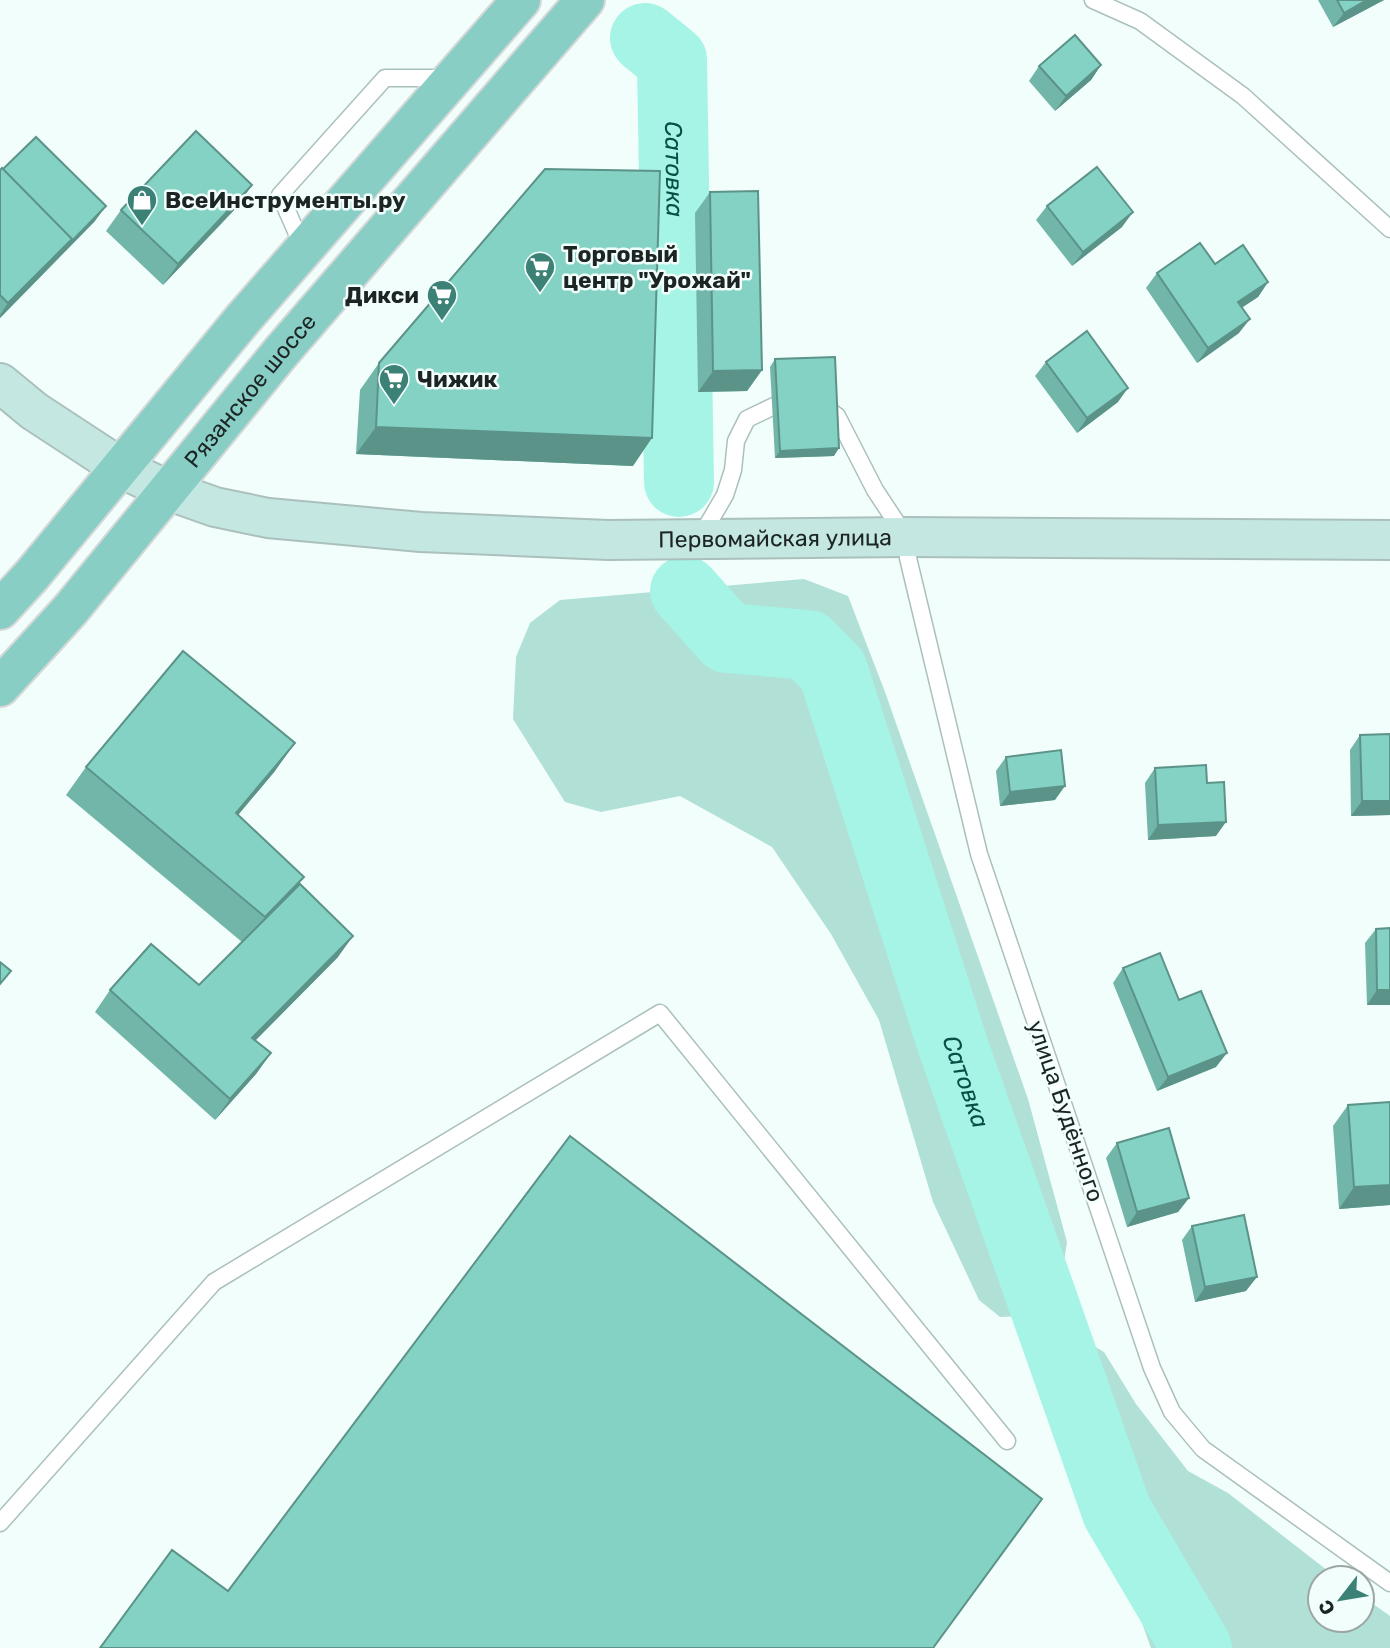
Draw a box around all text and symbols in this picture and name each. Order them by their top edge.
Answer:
water label: Сатовка [659,121,689,218]
shop icon: ВсеИнструменты.ру [125,183,159,227]
place label: ВсеИнструменты.ру [165,186,406,214]
place label: Торговый центр "Урожай" [563,240,751,294]
supermarket icon: Торговый центр "Урожай" [523,250,557,294]
supermarket icon: Дикси [425,278,459,322]
place label: Дикси [345,281,419,309]
street label: Рязанское шоссе [178,308,322,473]
supermarket icon: Чижик [377,362,411,406]
place label: Чижик [417,365,497,393]
street label: Первомайская улица [658,523,892,553]
street label: улица Будённого [1022,1017,1110,1205]
water label: Сатовка [937,1032,995,1132]
north arrow [1306,1564,1376,1634]
text: С [1314,1596,1340,1619]

